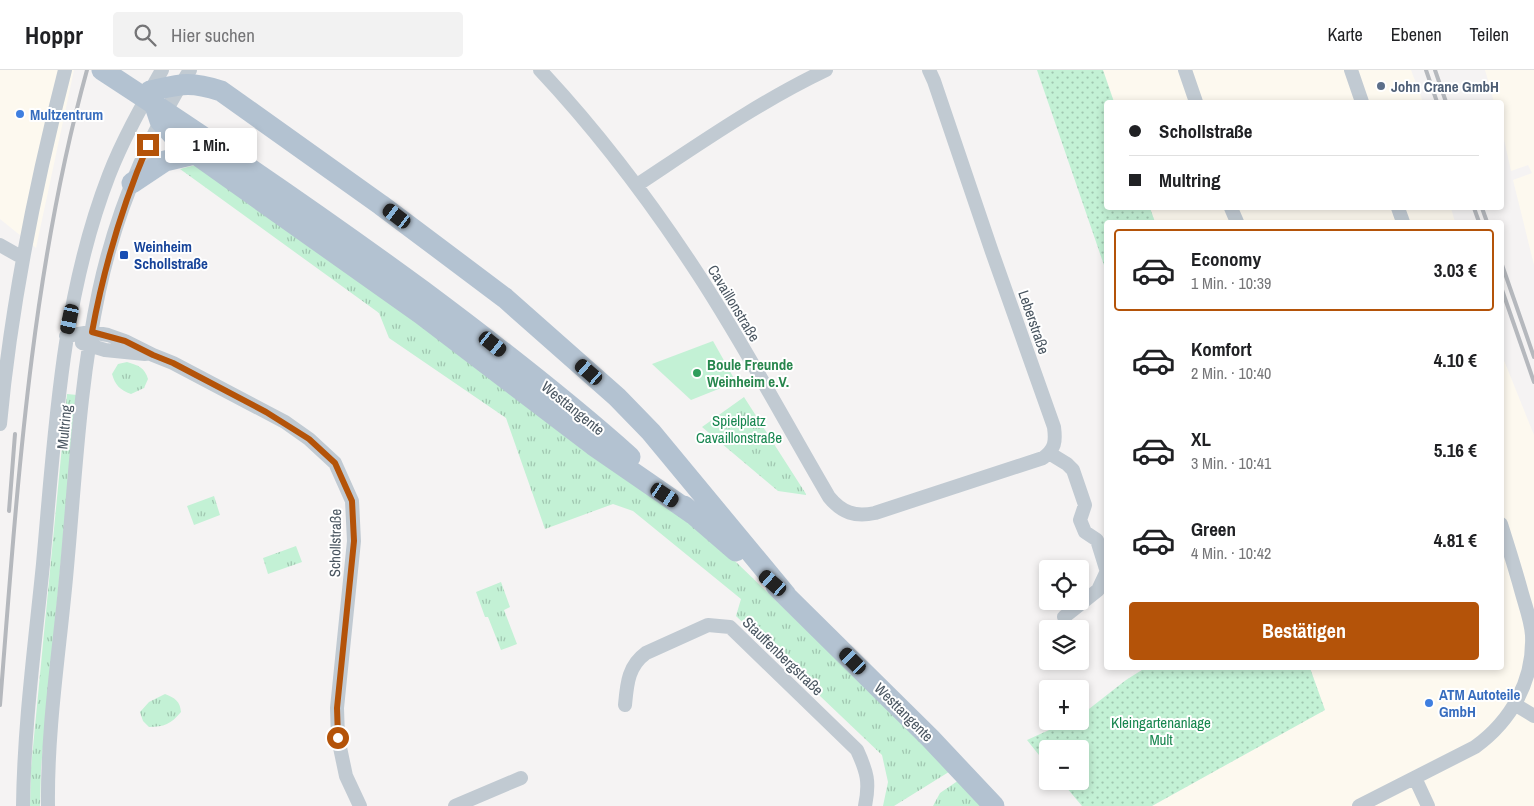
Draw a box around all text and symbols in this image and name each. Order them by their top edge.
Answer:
search box [113,12,463,57]
text: Hoppr [25,19,83,51]
icon: search [131,21,159,49]
text: Hier suchen [171,22,255,48]
text: Karte [1327,22,1363,47]
text: Ebenen [1391,22,1442,47]
text: Teilen [1470,22,1509,47]
place label: John Crane GmbH [1391,76,1499,97]
marker: John Crane GmbH [1375,80,1387,92]
place label: Multzentrum [30,104,103,125]
marker: Multzentrum [14,108,26,120]
text: Schollstraße [1159,118,1253,144]
callout: 1 Min. [166,128,258,162]
route end [137,134,159,156]
text: 1 Min. [192,134,230,156]
text: Multring [1159,167,1220,193]
car [380,201,413,231]
place label: Weinheim Schollstraße [134,236,208,274]
text: Economy [1191,246,1261,272]
icon: car [1131,248,1176,293]
marker: Weinheim Schollstraße [118,249,130,261]
text: 3.03 € [1434,257,1477,283]
street label: Cavaillonstraße [703,261,765,345]
text: 1 Min. · 10:39 [1191,272,1271,294]
street label: Leberstraße [1013,287,1055,357]
car [59,303,80,335]
car [476,329,509,359]
text: Komfort [1191,336,1252,362]
icon: car [1131,338,1176,383]
text: 4.10 € [1434,347,1477,373]
place label: Boule Freunde Weinheim e.V. [707,354,793,392]
car [572,356,605,388]
text: 2 Min. · 10:40 [1191,362,1271,384]
marker: Boule Freunde Weinheim e.V. [691,367,703,379]
street label: Westtangente [537,376,609,440]
street label: Multring [51,404,77,450]
park label: Spielplatz Cavaillonstraße [696,410,782,448]
text: XL [1191,426,1211,452]
icon: car [1131,428,1176,473]
text: 5.16 € [1434,437,1477,463]
text: 3 Min. · 10:41 [1191,452,1271,474]
car [648,480,681,510]
street label: Schollstraße [324,508,346,577]
text: Green [1191,516,1236,542]
icon: car [1131,518,1176,563]
text: 4.81 € [1434,527,1477,553]
text: 4 Min. · 10:42 [1191,542,1271,564]
map controls [1039,560,1089,790]
button: locate [1039,560,1089,610]
car [756,567,789,599]
button: Bestätigen [1129,602,1479,660]
street label: Stauffenbergstraße [738,612,828,700]
button: layers [1039,620,1089,670]
car [837,645,868,677]
street label: Westtangente [870,678,938,746]
button: + [1039,680,1089,730]
place label: ATM Autoteile GmbH [1439,684,1520,722]
marker: ATM Autoteile GmbH [1423,697,1435,709]
park label: Kleingartenanlage Mult [1111,712,1211,750]
route start [327,727,349,749]
button: − [1039,740,1089,790]

